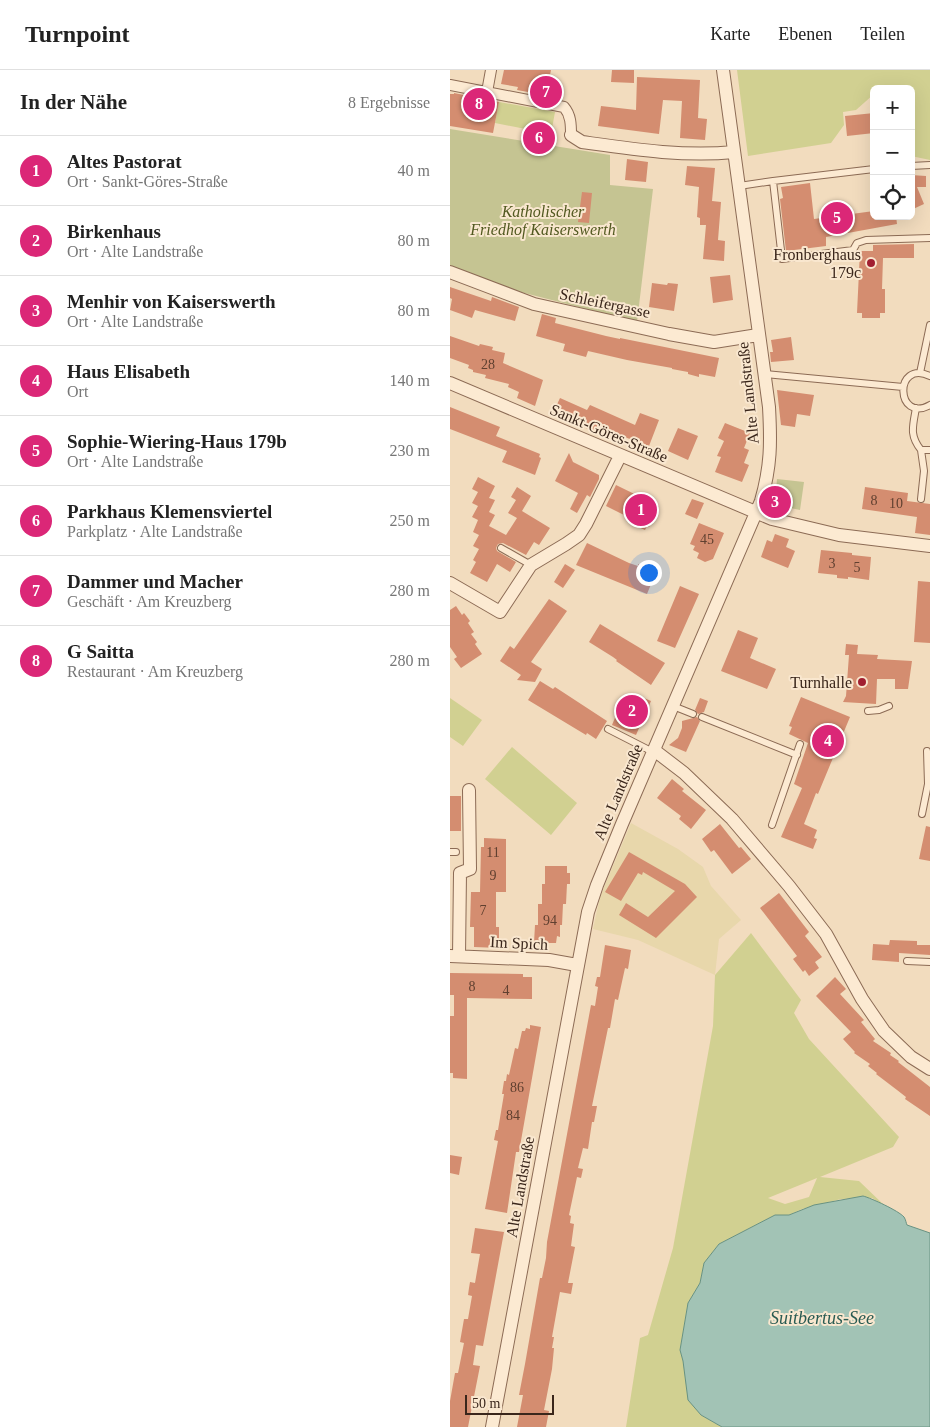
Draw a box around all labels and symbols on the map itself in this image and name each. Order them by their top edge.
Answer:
pin: 7 [530,73,562,111]
pin: 8 [463,85,495,123]
pin: 6 [523,119,555,157]
pin: 5 [821,199,853,237]
park label: Katholischer Friedhof Kaiserswerth [469,203,616,239]
place label: Fronberghaus 179c [773,246,861,281]
marker: Fronberghaus 179c [865,257,877,269]
street label: Schleifergasse [558,285,652,322]
street label: Alte Landstraße [734,341,762,445]
house number: 28 [481,357,495,372]
street label: Sankt-Göres-Straße [548,401,670,465]
pin: 3 [759,483,791,521]
pin: 1 [625,491,657,529]
house number: 8 [871,493,878,508]
house number: 10 [889,496,903,511]
house number: 45 [700,532,714,547]
house number: 3 [829,556,836,571]
your location [636,560,662,586]
house number: 5 [854,560,861,575]
place label: Turnhalle [790,674,852,691]
marker: Turnhalle [856,676,868,688]
pin: 2 [616,692,648,730]
pin: 4 [812,722,844,760]
street label: Alte Landstraße [590,741,646,843]
house number: 11 [486,845,500,860]
house number: 9 [490,868,497,883]
house number: 7 [480,903,487,918]
house number: 94 [543,913,557,928]
street label: Im Spich [489,933,549,954]
house number: 8 [469,979,476,994]
house number: 4 [503,983,510,998]
house number: 86 [510,1080,524,1095]
house number: 84 [506,1108,520,1123]
street label: Alte Landstraße [503,1135,537,1239]
water label: Suitbertus-See [770,1308,874,1328]
scale bar [465,1392,554,1415]

